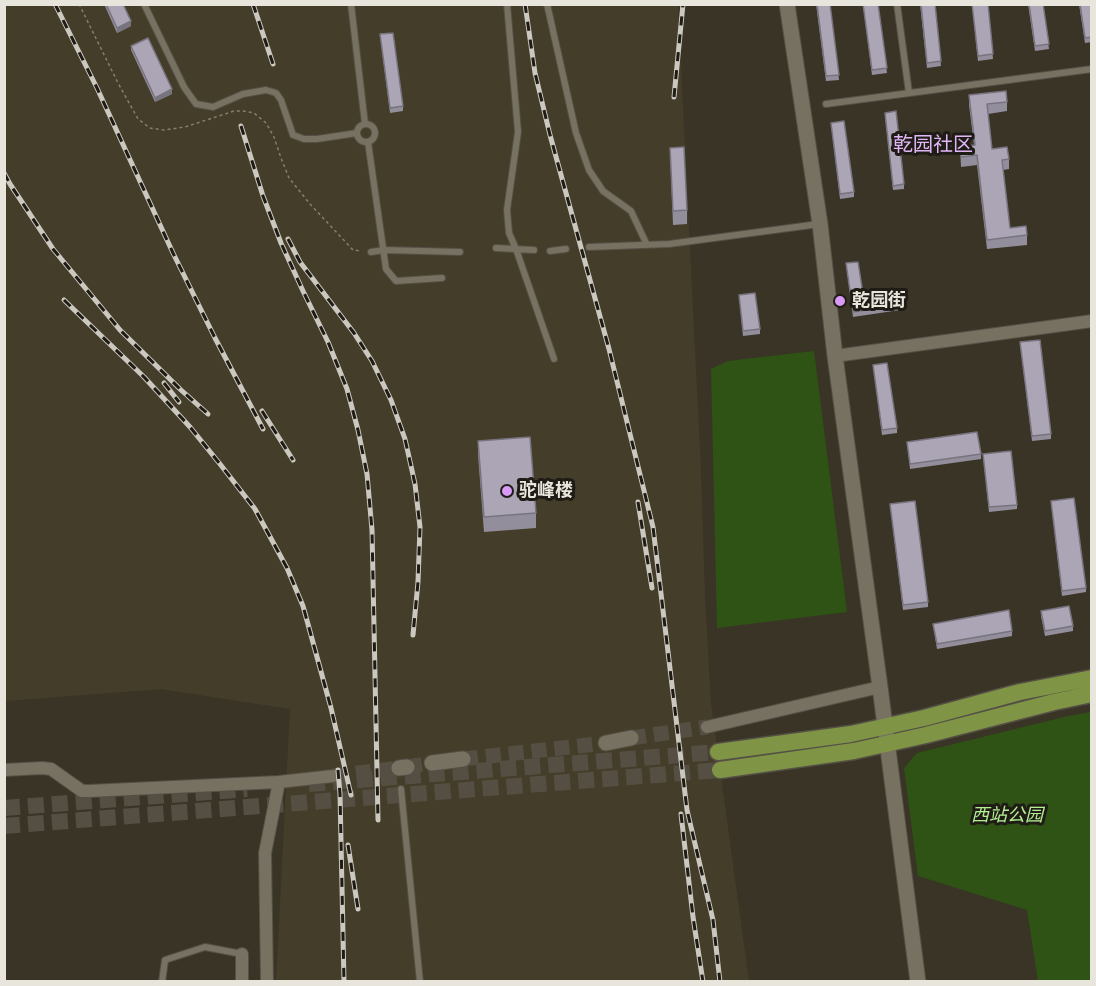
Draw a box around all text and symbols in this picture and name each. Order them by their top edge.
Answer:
district label: 乾园社区 [893,133,973,157]
place label: 乾园街 [852,290,906,312]
marker: 乾园街 [833,294,847,308]
place label: 驼峰楼 [519,480,573,502]
marker: 驼峰楼 [500,484,514,498]
park label: 西站公园 [971,805,1043,827]

